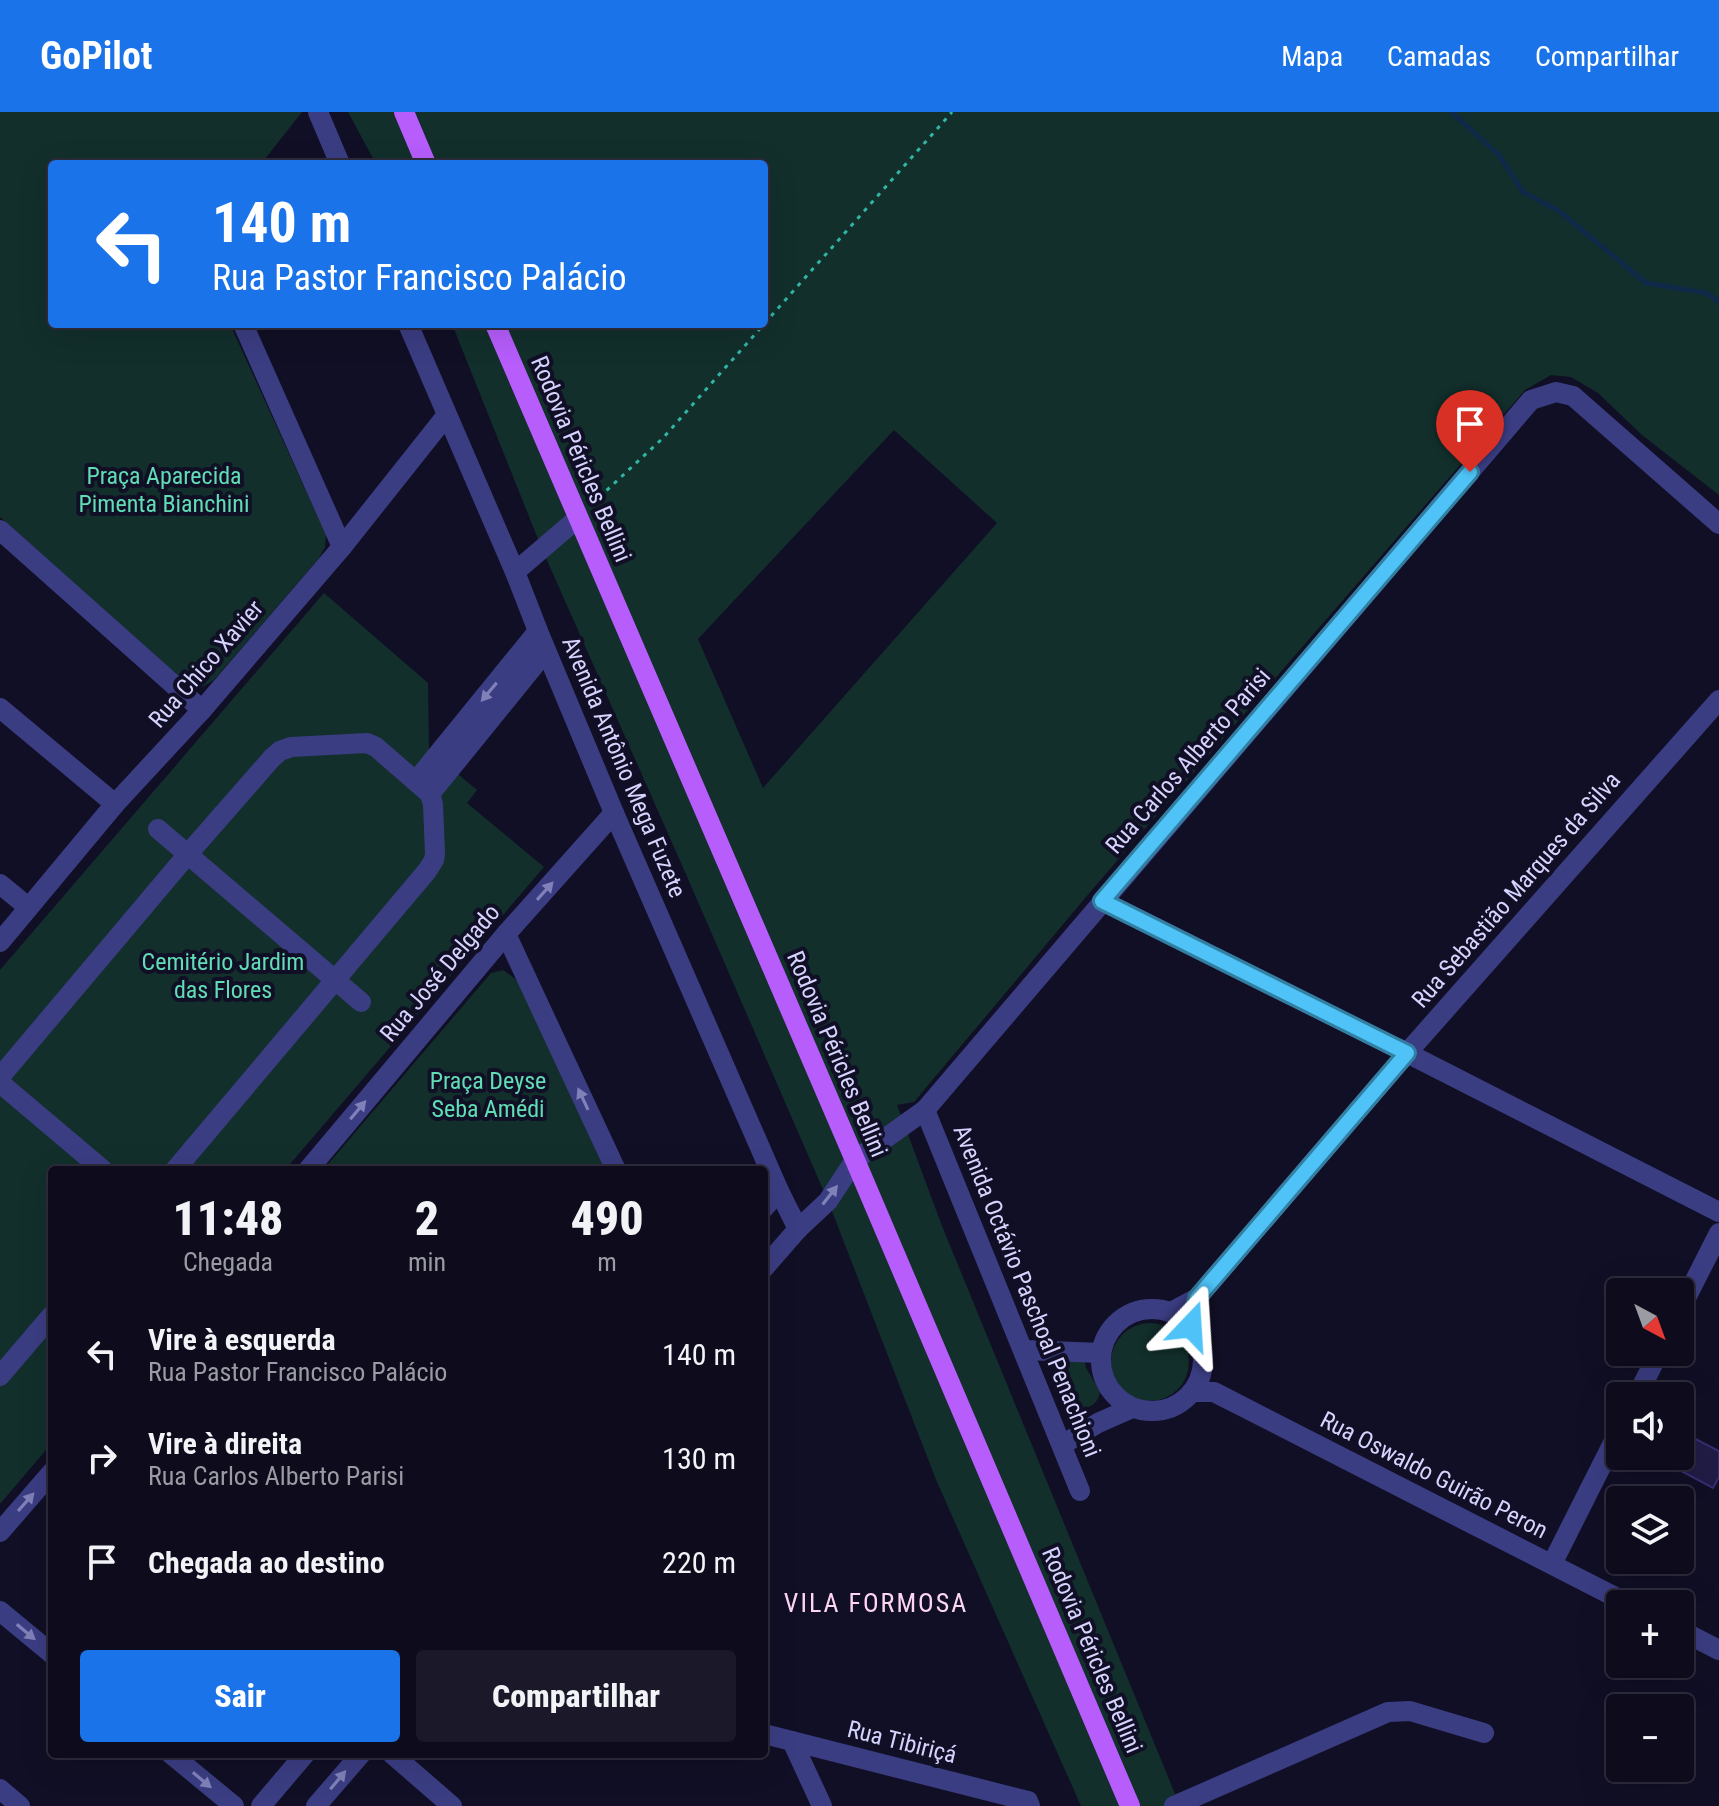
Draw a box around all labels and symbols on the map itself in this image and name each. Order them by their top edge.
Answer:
street label: Rodovia Péricles Bellini [525,352,637,566]
pin [1436,390,1504,472]
park label: Praça Aparecida Pimenta Bianchini [79,462,249,518]
street label: Rua Chico Xavier [143,595,269,733]
street label: Avenida Antônio Mega Fuzete [556,632,692,902]
street label: Rua Carlos Alberto Parisi [1100,663,1276,859]
one-way arrow [481,681,498,701]
street label: Rua Sebastião Marques da Silva [1406,766,1626,1014]
one-way arrow [535,881,553,900]
street label: Rua José Delgado [374,899,506,1047]
street label: Rodovia Péricles Bellini [781,947,893,1161]
park label: Cemitério Jardim das Flores [142,948,304,1004]
park label: Praça Deyse Seba Amédi [430,1067,546,1123]
one-way arrow [576,1088,590,1111]
one-way arrow [349,1101,366,1121]
street label: Avenida Octávio Paschoal Penachioni [947,1121,1107,1461]
one-way arrow [822,1185,838,1205]
north arrow [1606,1278,1694,1366]
position arrow [1149,1284,1233,1368]
street label: Rua Oswaldo Guirão Peron [1316,1406,1552,1544]
one-way arrow [17,1492,34,1512]
street label: Rodovia Péricles Bellini [1036,1543,1148,1757]
district label: VILA FORMOSA [784,1588,968,1618]
one-way arrow [16,1623,36,1640]
street label: Rua Tibiriçá [844,1715,960,1769]
one-way arrow [329,1770,347,1790]
one-way arrow [192,1771,212,1788]

